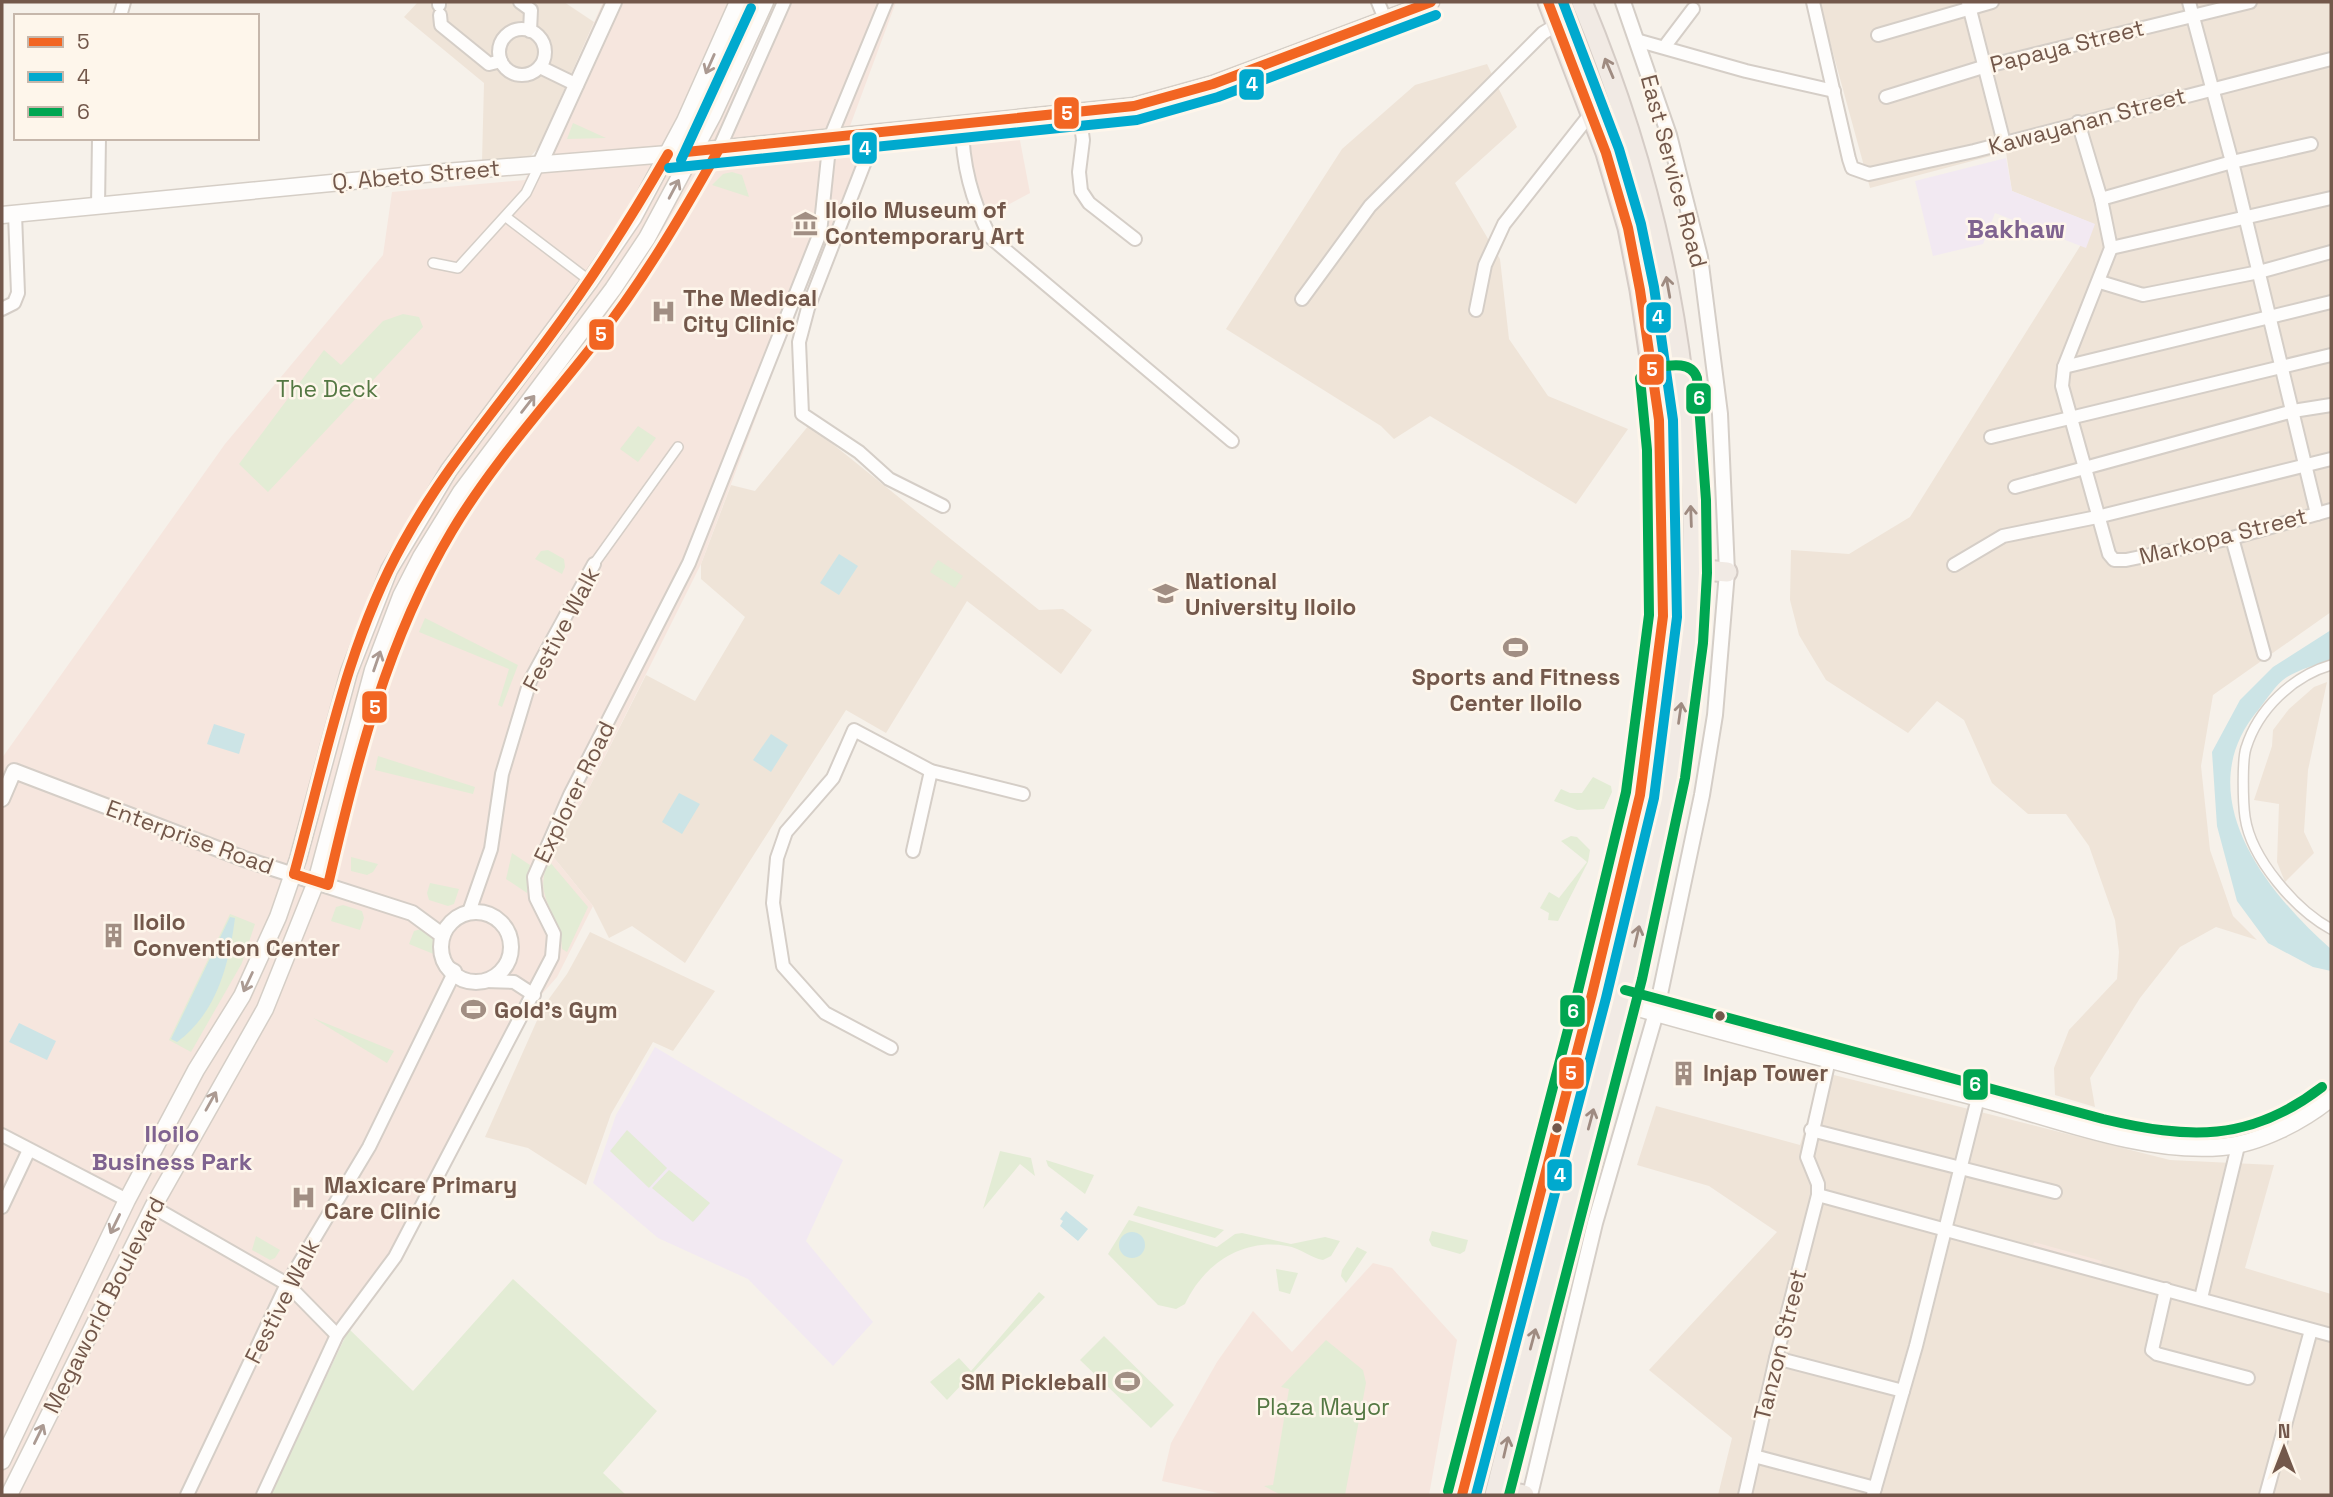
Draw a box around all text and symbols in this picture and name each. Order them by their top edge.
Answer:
street label: Papaya Street [1987,12,2147,80]
legend [14,14,259,140]
text: 5 [77,28,90,55]
one-way arrow [703,53,716,74]
one-way arrow [1602,58,1615,79]
text: 4 [77,63,90,90]
line badge: 4 [1238,68,1265,101]
street label: East Service Road [1634,71,1714,271]
text: 4 [1246,72,1258,97]
street label: Kawayanan Street [1985,80,2189,162]
line badge: 5 [1053,96,1080,130]
text: 6 [77,98,90,125]
text: 5 [1061,101,1073,126]
line badge: 4 [851,131,878,165]
text: 4 [859,136,871,161]
street label: Q. Abeto Street [331,153,501,197]
one-way arrow [667,179,681,200]
place label: Iloilo Museum of Contemporary Art [825,195,1025,251]
museum icon: Iloilo Museum of Contemporary Art [791,209,819,237]
district label: Bakhaw [1967,212,2065,246]
one-way arrow [1661,276,1674,299]
place label: The Medical City Clinic [683,283,817,339]
hospital icon: The Medical City Clinic [649,297,677,325]
line badge: 4 [1645,301,1672,334]
text: 4 [1652,305,1664,330]
line badge: 5 [588,318,615,351]
text: 5 [595,322,607,347]
line badge: 5 [1638,353,1665,386]
text: 5 [1646,357,1658,382]
park label: The Deck [276,374,378,404]
line badge: 6 [1685,382,1712,415]
text: 6 [1693,386,1705,411]
one-way arrow [520,395,535,413]
street label: Markopa Street [2136,501,2310,571]
one-way arrow [1684,505,1697,528]
street label: Festive Walk [516,562,606,696]
place label: National University Iloilo [1185,566,1356,622]
school or university icon: National University Iloilo [1151,580,1179,608]
sports icon: Sports and Fitness Center Iloilo [1502,633,1530,661]
one-way arrow [372,651,384,673]
place label: Sports and Fitness Center Iloilo [1412,662,1620,718]
line badge: 5 [361,690,388,724]
text: 5 [369,695,381,720]
one-way arrow [1673,702,1686,725]
street label: Explorer Road [527,716,621,868]
street label: Enterprise Road [102,793,278,881]
place label: Iloilo Convention Center [133,907,340,963]
building icon: Iloilo Convention Center [99,921,127,949]
one-way arrow [1630,925,1644,948]
one-way arrow [241,971,255,992]
line badge: 6 [1559,994,1586,1028]
place label: Gold's Gym [494,995,618,1025]
sports icon: Gold's Gym [460,996,488,1024]
text: 6 [1567,999,1579,1024]
unlabelled marker [1713,1009,1727,1023]
line badge: 5 [1558,1056,1585,1090]
place label: Injap Tower [1703,1058,1828,1088]
building icon: Injap Tower [1669,1059,1697,1087]
text: 5 [1565,1061,1577,1086]
line badge: 6 [1962,1068,1989,1101]
text: 6 [1969,1072,1981,1097]
one-way arrow [204,1092,218,1112]
one-way arrow [1585,1108,1598,1131]
district label: Iloilo Business Park [92,1118,253,1177]
unlabelled marker [1550,1121,1564,1135]
line badge: 4 [1546,1158,1573,1192]
text: 4 [1554,1163,1566,1188]
place label: Maxicare Primary Care Clinic [324,1170,517,1226]
hospital icon: Maxicare Primary Care Clinic [290,1184,318,1212]
street label: Megaworld Boulevard [36,1192,172,1418]
one-way arrow [108,1213,122,1234]
street label: Festive Walk [238,1233,326,1369]
street label: Tanzon Street [1747,1266,1813,1424]
one-way arrow [1528,1328,1541,1350]
place label: SM Pickleball [961,1367,1107,1397]
sports icon: SM Pickleball [1113,1368,1141,1396]
park label: Plaza Mayor [1256,1392,1390,1422]
north arrow [2249,1413,2319,1483]
text: N [2278,1419,2290,1444]
one-way arrow [33,1424,47,1445]
one-way arrow [1500,1436,1513,1459]

